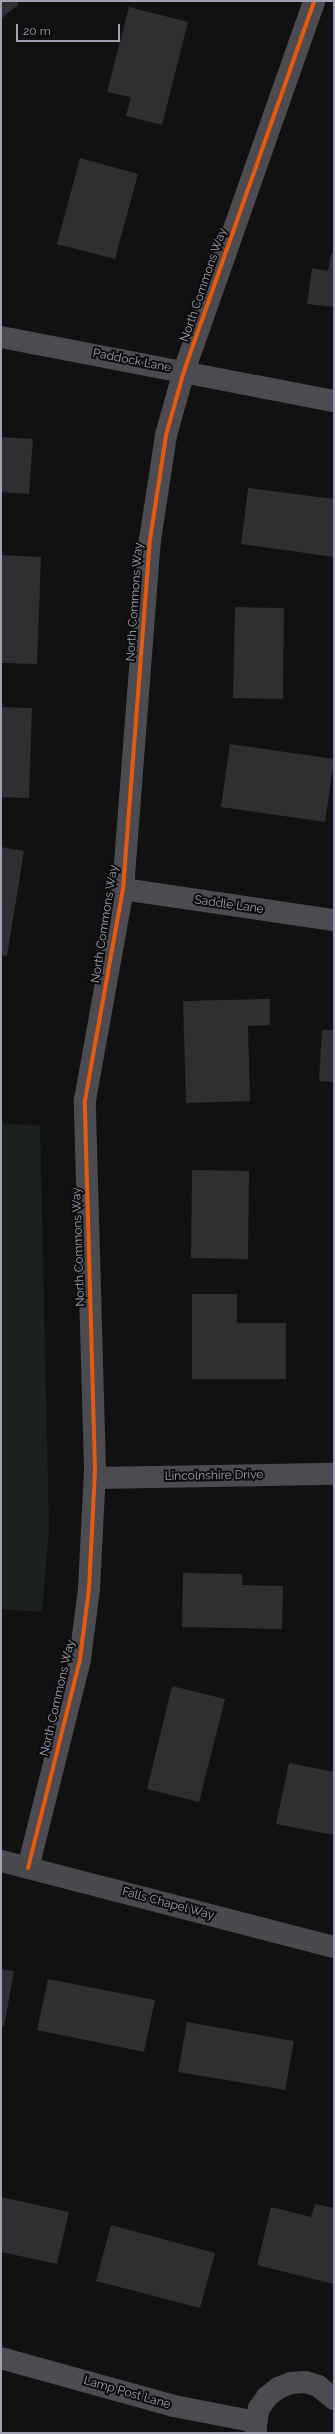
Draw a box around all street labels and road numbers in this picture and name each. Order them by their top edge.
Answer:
street label: North Commons Way [178,226,230,344]
street label: Paddock Lane [92,346,172,376]
street label: North Commons Way [124,542,146,662]
street label: North Commons Way [89,864,121,984]
street label: Saddle Lane [193,893,265,917]
street label: North Commons Way [70,1187,88,1307]
street label: Lincolnshire Drive [165,1468,263,1484]
street label: North Commons Way [38,1638,78,1758]
street label: Falls Chapel Way [120,1885,216,1923]
street label: Lamp Post Lane [82,2374,172,2412]

